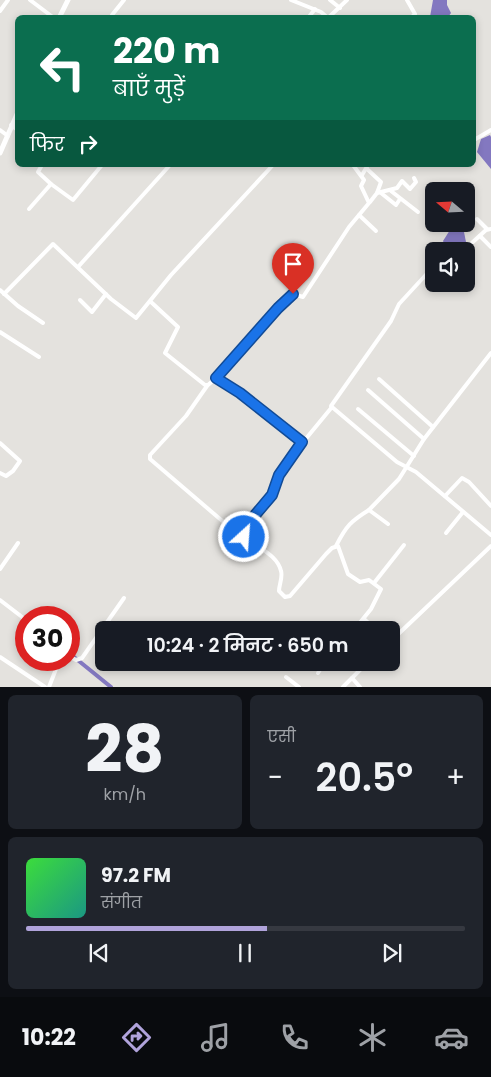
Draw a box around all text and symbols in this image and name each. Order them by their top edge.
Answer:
text: 220 m [113,26,220,75]
icon: left [30,35,95,100]
text: बाएँ मुड़ें [113,73,185,104]
icon: right [74,130,102,158]
text: फिर [30,131,64,158]
north arrow [425,182,475,232]
map controls [425,182,475,292]
button: sound [425,242,475,292]
pin [272,243,314,294]
icon: arrive [279,250,307,278]
position arrow [217,510,269,562]
speed limit sign: 30 [15,606,80,671]
text: 10:24 · 2 मिनट · 650 m [147,632,348,659]
text: 28 [85,704,164,795]
text: एसी [268,725,296,748]
text: 20.5° [316,751,413,804]
text: − [268,758,283,797]
text: + [446,758,465,797]
text: km/h [103,783,146,806]
text: 97.2 FM [101,862,171,889]
text: संगीत [101,891,142,914]
icon: previous [85,939,113,967]
icon: pause [231,939,259,967]
icon: next [378,939,406,967]
icon: directions [119,1020,154,1055]
icon: music [198,1020,233,1055]
icon: phone [277,1020,312,1055]
icon: climate [355,1020,390,1055]
icon: car [434,1020,469,1055]
text: 10:22 [22,1022,76,1053]

